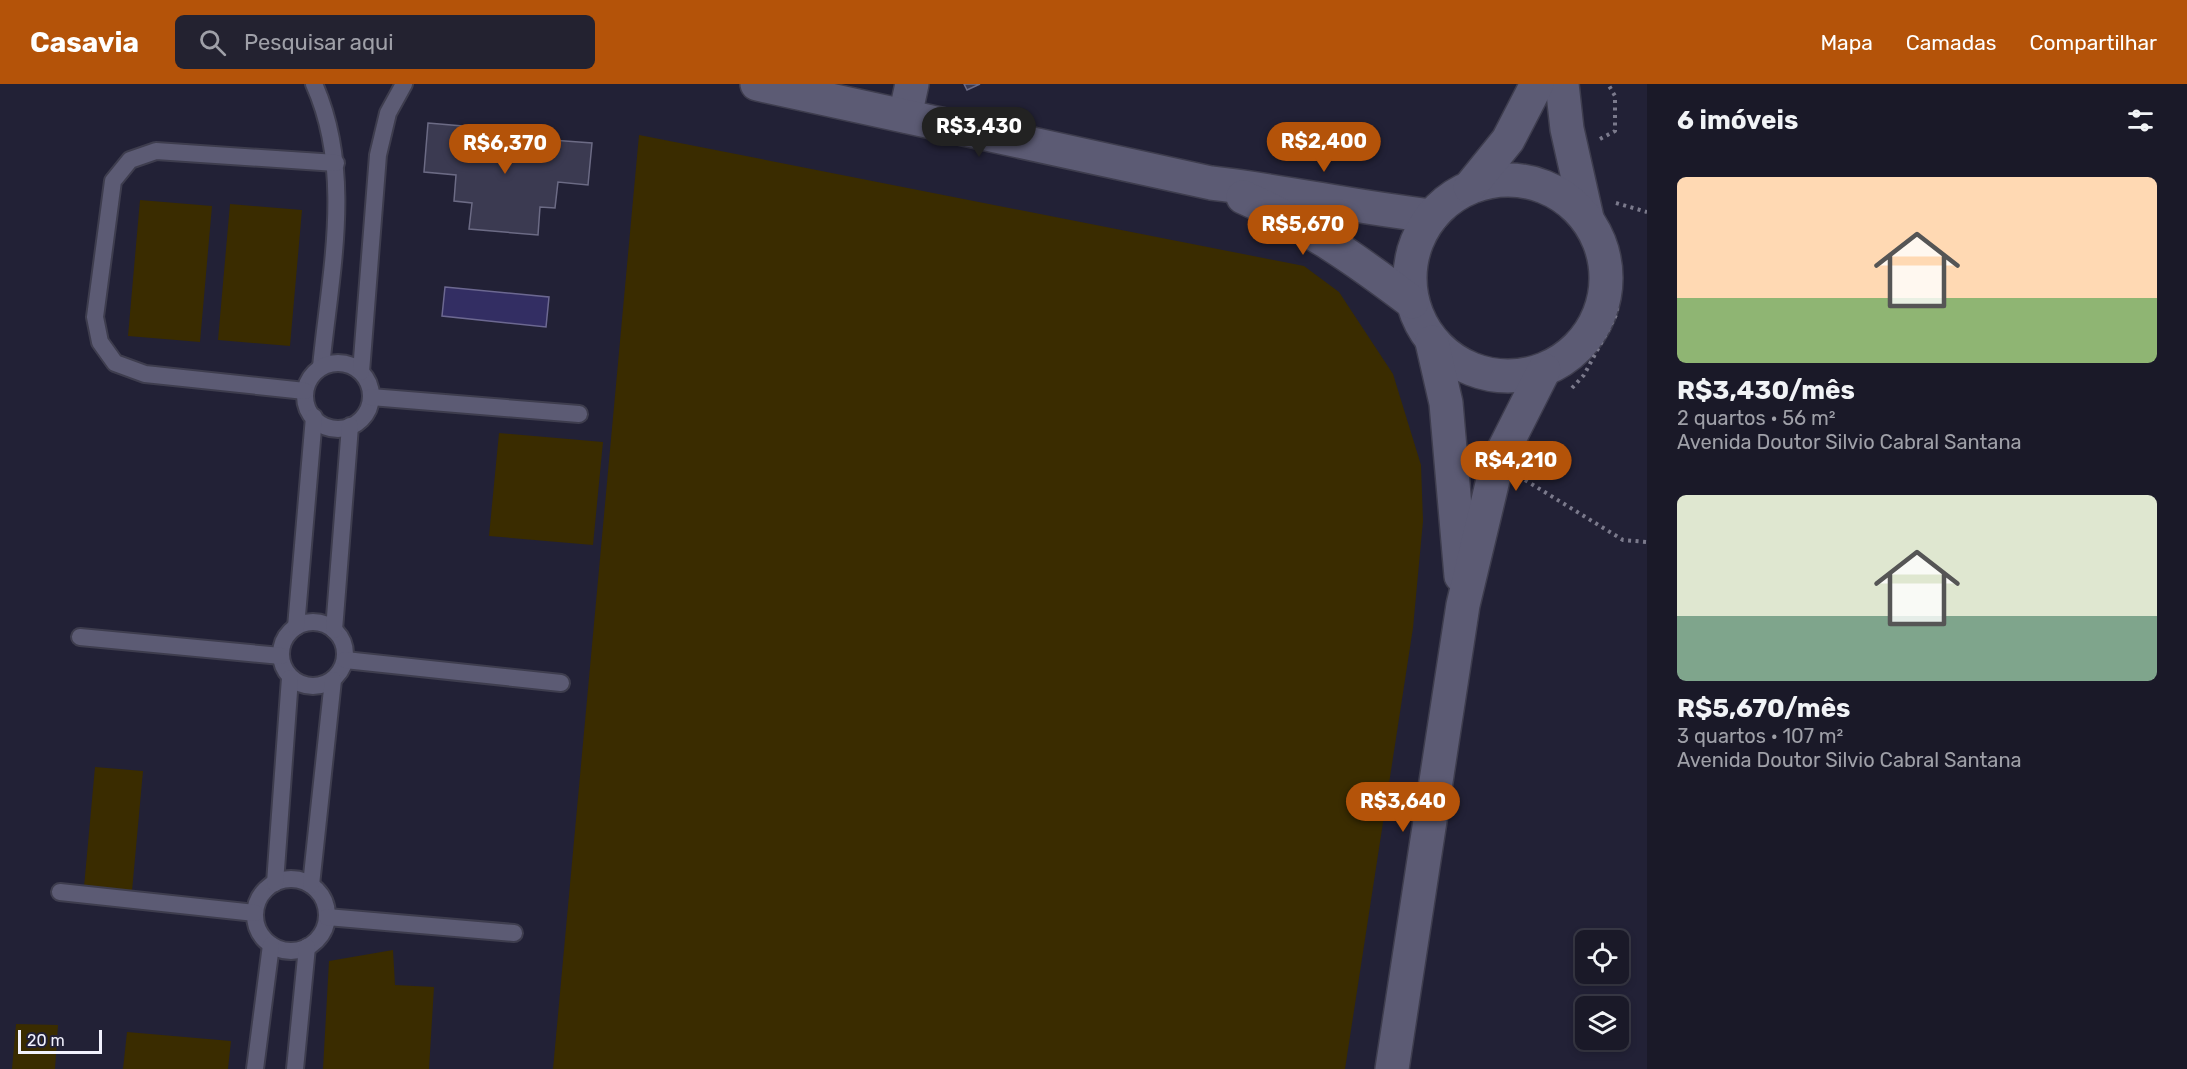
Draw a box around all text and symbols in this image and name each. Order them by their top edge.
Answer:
search box [175,15,595,69]
text: Casavia [30,26,139,59]
icon: search [196,26,229,59]
text: Pesquisar aqui [244,29,394,56]
text: Mapa [1820,30,1873,55]
text: Camadas [1906,30,1996,55]
text: Compartilhar [2029,30,2157,55]
icon: filters [2124,104,2157,137]
text: 6 imóveis [1677,105,1798,136]
pin: R$3,430 [924,107,1034,158]
text: R$3,430 [936,114,1022,138]
pin: R$2,400 [1269,122,1379,173]
pin: R$6,370 [450,124,560,175]
text: R$2,400 [1281,129,1367,153]
text: R$6,370 [463,131,547,155]
pin: R$5,670 [1248,205,1358,256]
text: R$5,670 [1262,212,1344,236]
icon: home [1863,216,1971,324]
text: R$3,430/mês [1677,375,1855,406]
text: 2 quartos · 56 m² [1677,406,1836,430]
text: Avenida Doutor Silvio Cabral Santana [1677,430,2022,454]
pin: R$4,210 [1461,441,1571,492]
text: R$4,210 [1475,448,1557,472]
icon: home [1863,534,1971,642]
text: R$5,670/mês [1677,693,1851,724]
text: 3 quartos · 107 m² [1677,724,1843,748]
text: Avenida Doutor Silvio Cabral Santana [1677,748,2022,772]
pin: R$3,640 [1348,782,1458,833]
text: R$3,640 [1360,789,1446,813]
map controls [1575,930,1629,1050]
button: locate [1575,930,1629,984]
button: layers [1575,996,1629,1050]
scale bar [18,1027,102,1054]
text: 20 m [27,1031,65,1050]

